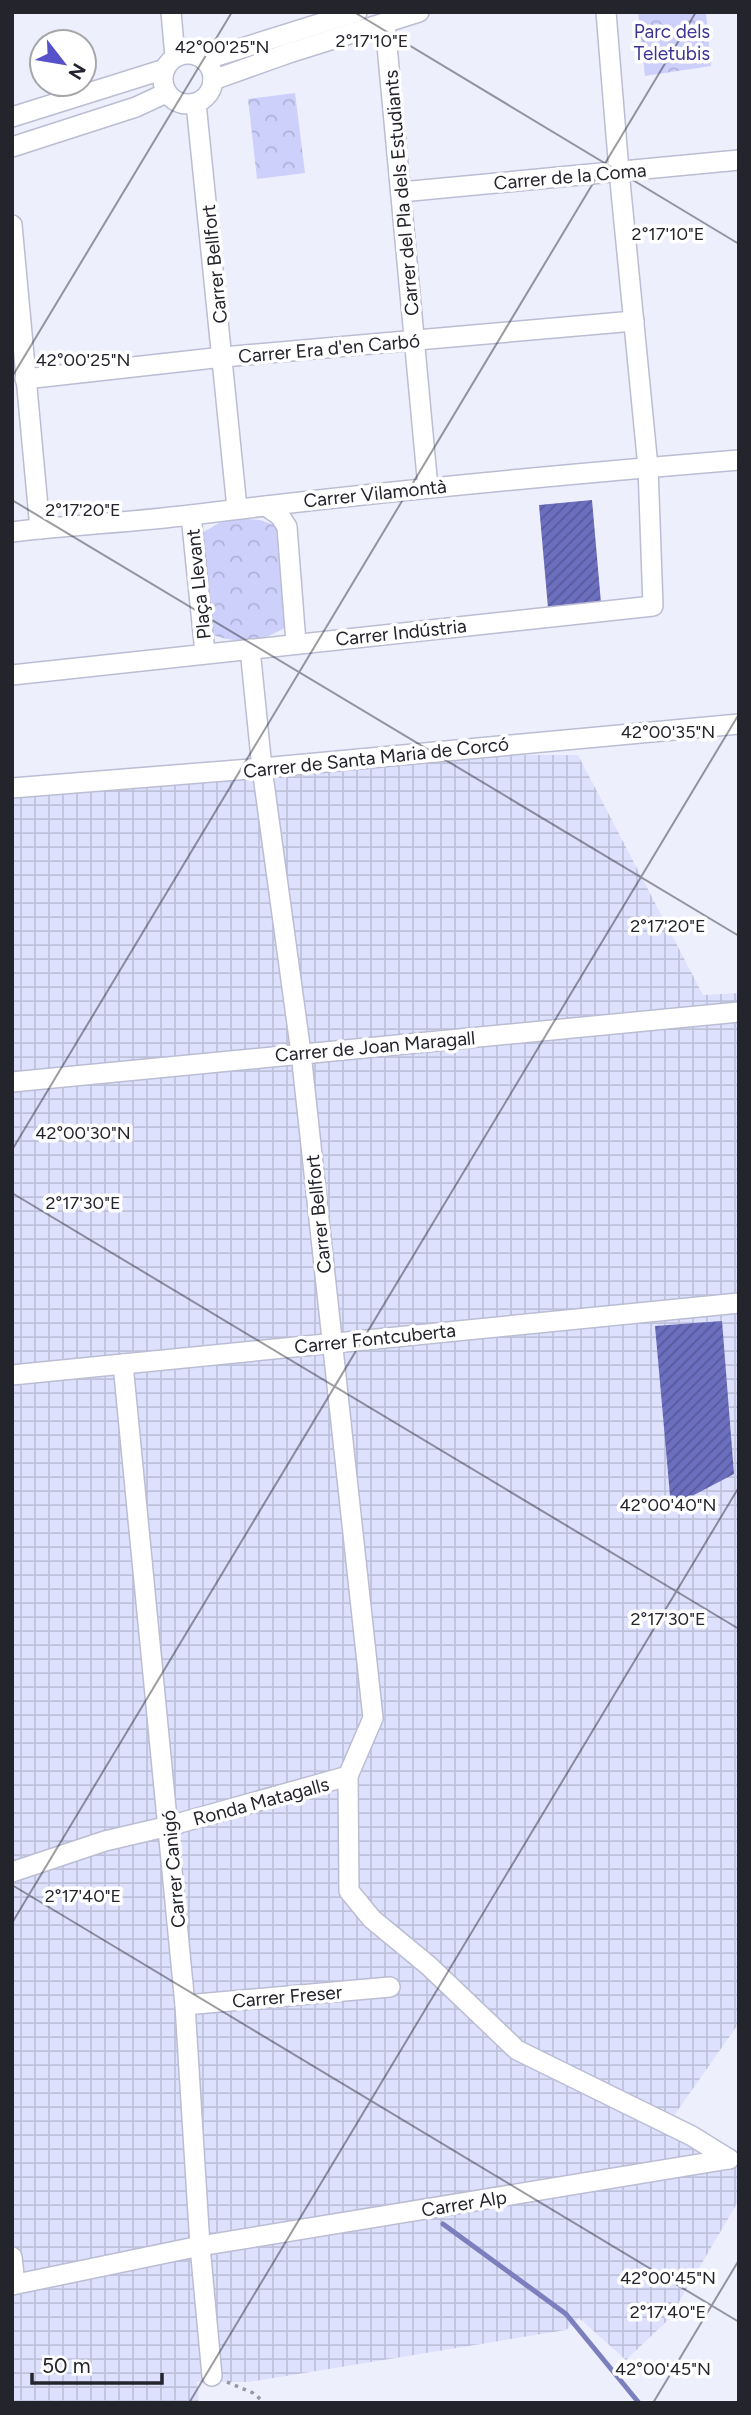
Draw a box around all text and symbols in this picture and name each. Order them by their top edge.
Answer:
park label: Parc dels Teletubis [634,20,710,65]
north arrow [28,28,98,98]
text: 2°17'10"E [336,30,408,52]
text: 42°00'25"N [175,36,269,58]
text: N [64,59,91,84]
street label: Carrer del Pla dels Estudiants [379,69,424,317]
street label: Carrer de la Coma [493,158,647,195]
street label: Carrer Bellfort [197,203,232,325]
text: 2°17'10"E [632,223,704,245]
street label: Carrer Era d'en Carbó [237,329,421,368]
text: 42°00'25"N [36,349,130,371]
street label: Carrer Vilamontà [302,475,448,512]
text: 2°17'20"E [45,499,121,521]
street label: Plaça Llevant [181,528,216,640]
street label: Carrer Indústria [334,614,468,651]
text: 42°00'35"N [621,721,715,743]
street label: Carrer de Santa Maria de Corcó [242,732,510,783]
text: 2°17'20"E [630,915,706,937]
street label: Carrer de Joan Maragall [274,1026,476,1067]
text: 42°00'30"N [35,1122,131,1144]
street label: Carrer Bellfort [301,1153,336,1275]
text: 2°17'30"E [45,1192,121,1214]
street label: Carrer Fontcuberta [293,1319,457,1358]
text: 42°00'40"N [620,1494,716,1516]
text: 2°17'30"E [630,1608,706,1630]
street label: Ronda Matagalls [191,1772,332,1831]
street label: Carrer Canigó [157,1809,190,1929]
text: 2°17'40"E [45,1885,121,1907]
street label: Carrer Freser [231,1980,344,2013]
street label: Carrer Alp [420,2185,508,2222]
text: 42°00'45"N [620,2267,716,2289]
text: 2°17'40"E [630,2301,706,2323]
scale bar [32,2342,161,2386]
text: 50 m [42,2353,91,2378]
text: 42°00'45"N [615,2358,711,2380]

